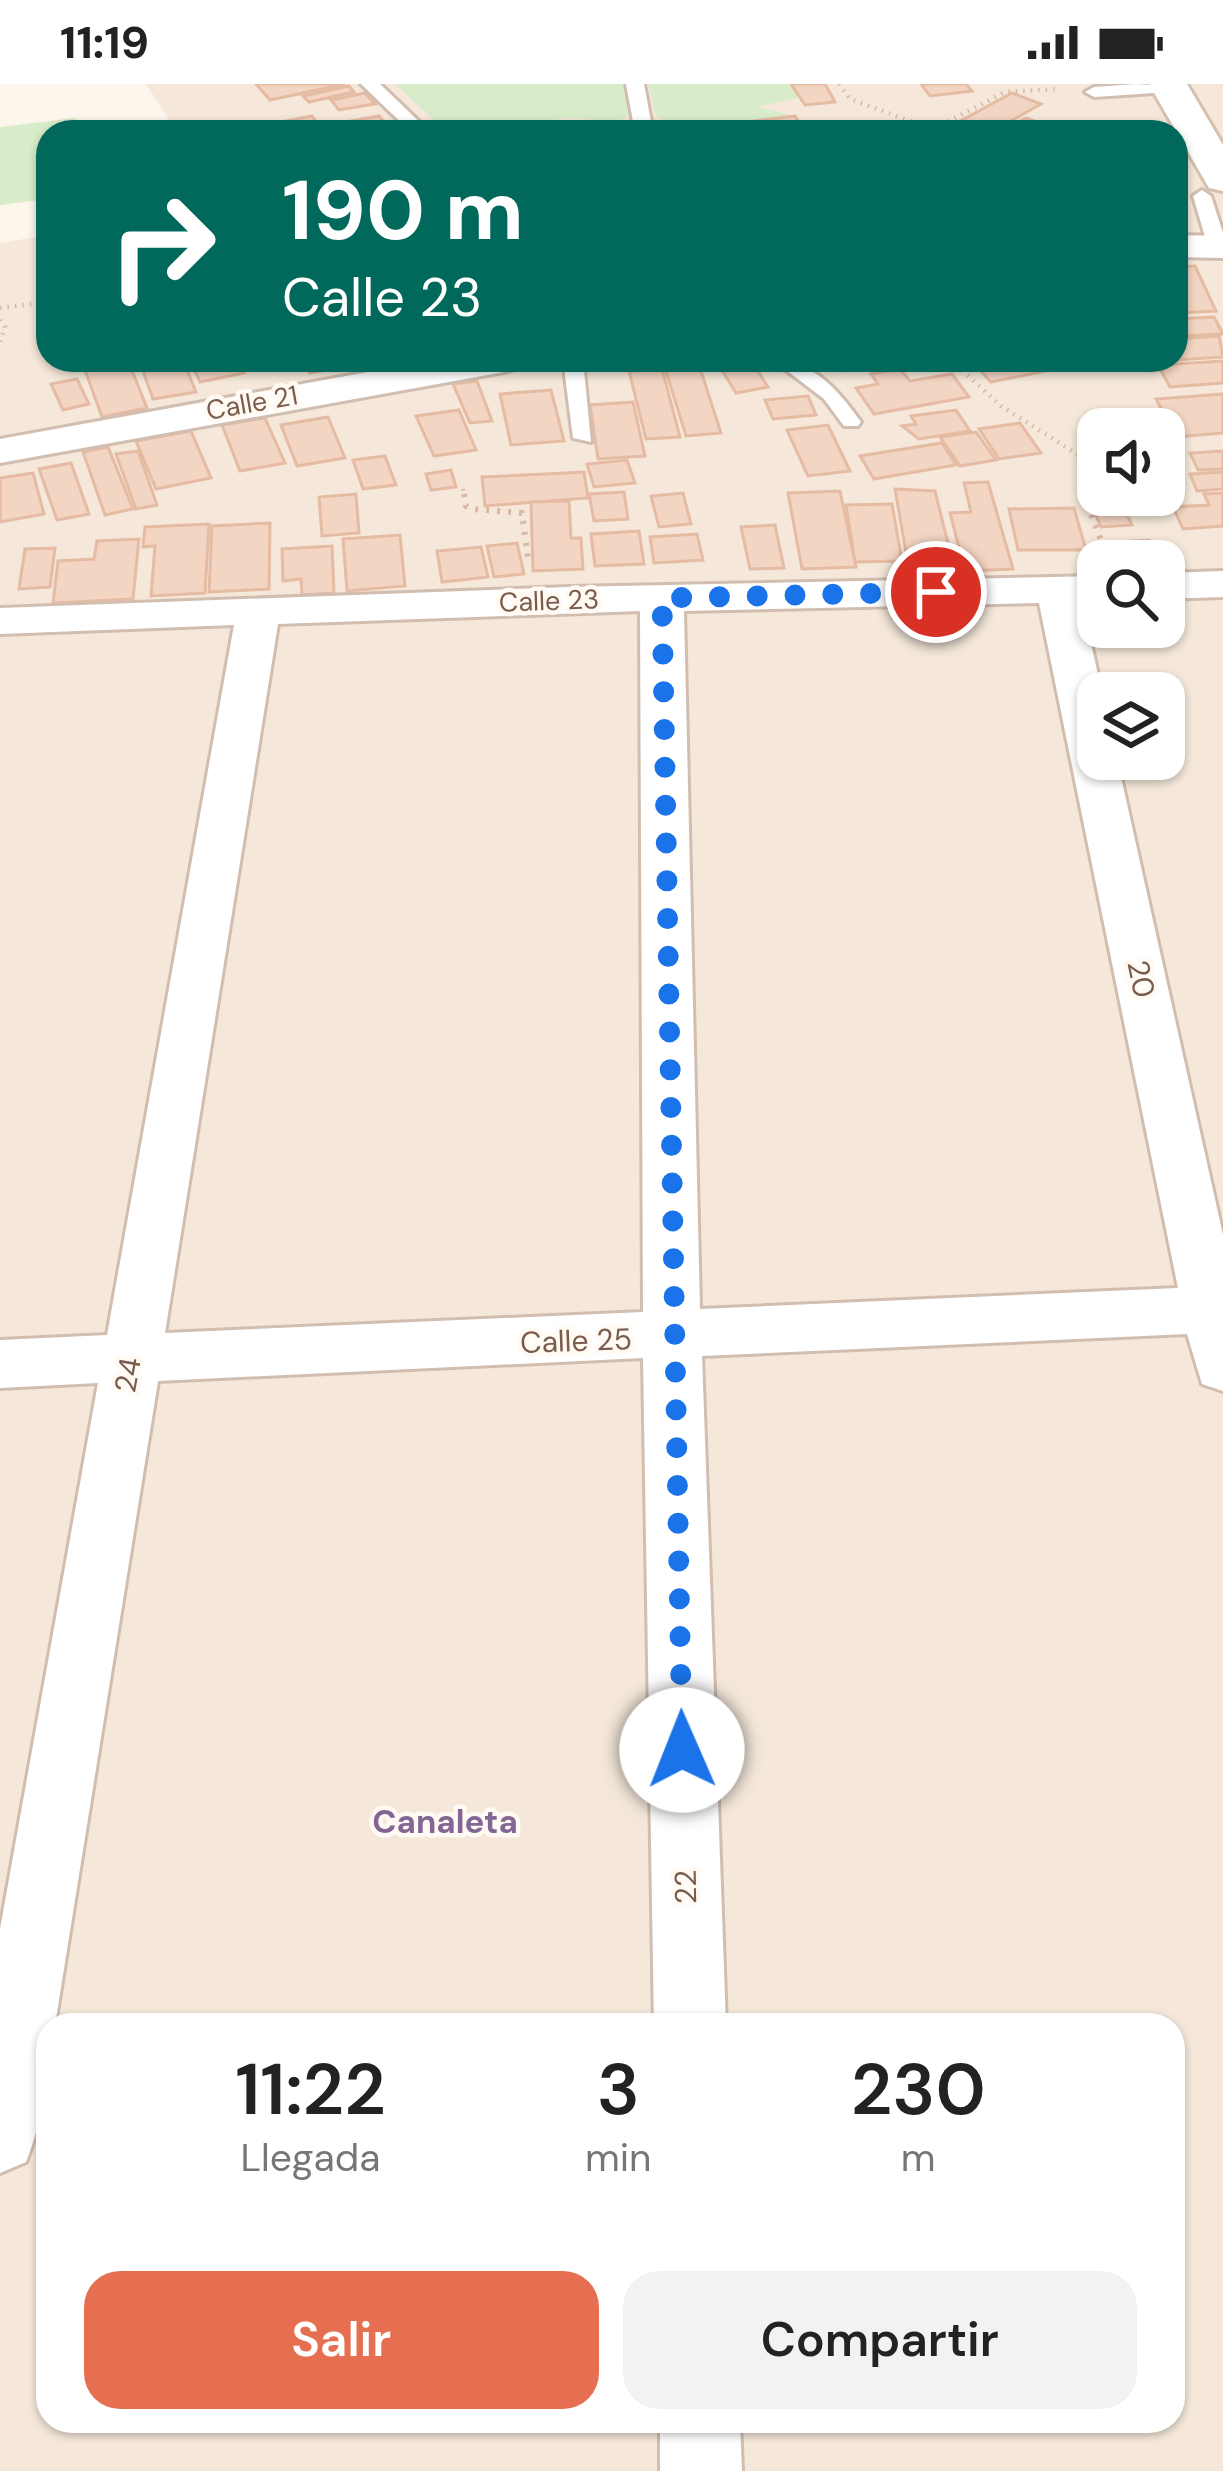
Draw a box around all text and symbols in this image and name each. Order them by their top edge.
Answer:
text: 11:19 [60,13,149,72]
text: 190 m [282,156,524,265]
icon: right [84,168,240,324]
text: Calle 23 [282,262,482,333]
street label: Calle 21 [203,377,301,428]
map controls [1077,408,1185,780]
button: sound [1077,408,1185,516]
button: search [1077,540,1185,648]
pin [885,541,987,643]
icon: arrive [903,559,969,625]
street label: Calle 23 [498,581,600,620]
button: layers [1077,672,1185,780]
street label: 20 [1119,957,1164,1001]
street label: Calle 25 [519,1319,633,1362]
street label: 24 [105,1354,150,1396]
position arrow [619,1687,745,1813]
district label: Canaleta [372,1800,518,1843]
street label: 22 [666,1869,705,1905]
text: 11:22 [235,2043,386,2136]
text: 3 [597,2043,640,2136]
text: 230 [851,2043,986,2136]
text: Llegada [241,2132,380,2183]
text: min [585,2132,651,2183]
text: m [901,2132,936,2183]
button: Salir [84,2271,599,2409]
button: Compartir [623,2271,1137,2409]

